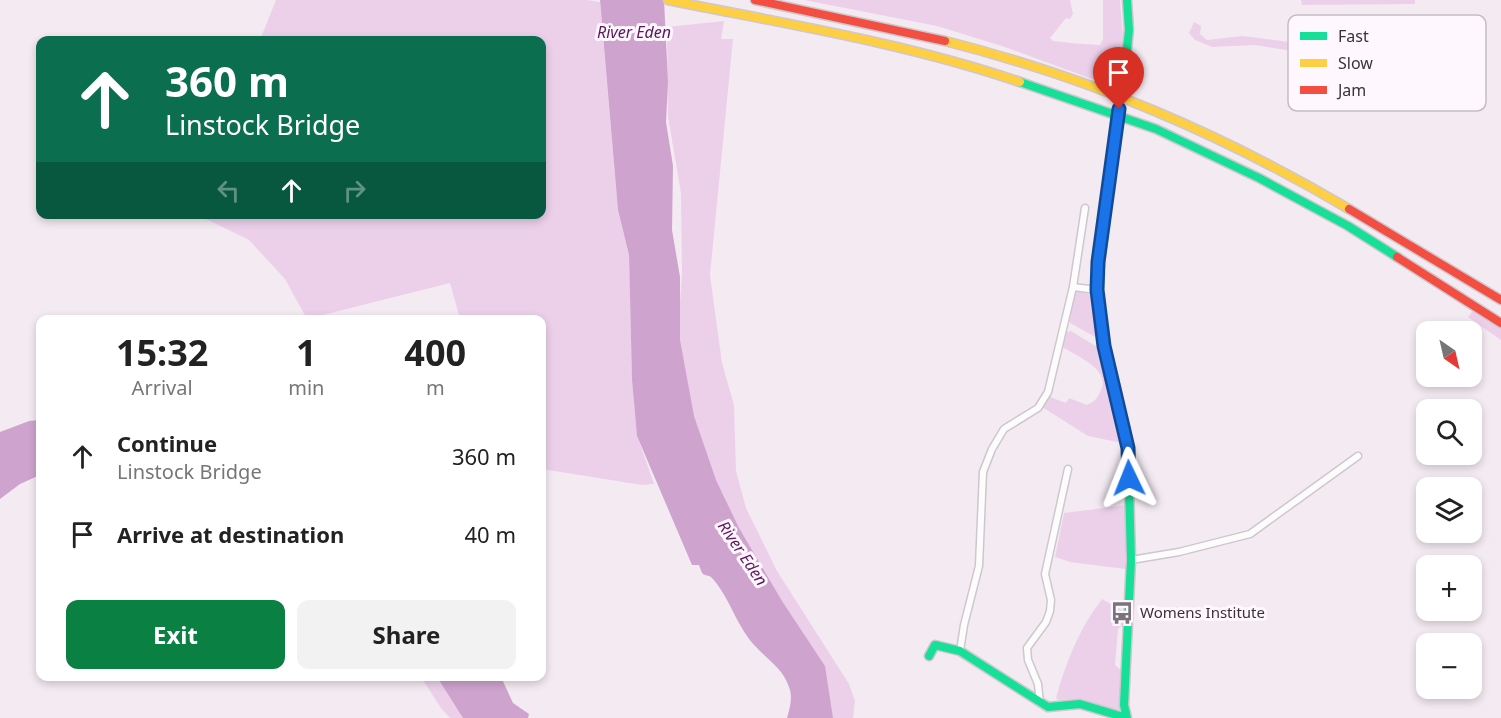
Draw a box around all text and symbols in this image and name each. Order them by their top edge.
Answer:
legend [1288,15,1486,111]
water label: River Eden [597,21,671,43]
text: Fast [1338,25,1369,47]
pin [1093,47,1144,109]
text: 360 m [165,52,289,109]
text: Slow [1338,52,1373,74]
icon: arrive [1102,56,1135,89]
icon: ahead [66,60,144,138]
text: Jam [1336,79,1366,101]
text: Linstock Bridge [165,106,360,143]
icon: left [212,174,245,207]
icon: ahead [275,174,308,207]
icon: right [338,174,371,207]
north arrow [1416,321,1482,387]
map controls [1416,321,1482,699]
text: 15:32 [116,328,208,377]
text: 1 [296,328,317,377]
text: 400 [404,328,466,377]
text: Arrival [132,374,193,401]
text: min [288,374,324,401]
text: m [426,374,445,401]
button: search [1416,399,1482,465]
text: Continue [117,428,217,458]
icon: ahead [66,440,99,473]
text: 360 m [452,441,516,471]
position arrow [1097,446,1161,510]
text: Linstock Bridge [117,458,262,485]
button: layers [1416,477,1482,543]
water label: River Eden [713,516,773,590]
icon: arrive [66,518,99,551]
text: Arrive at destination [117,519,344,549]
text: 40 m [465,519,516,549]
button: + [1416,555,1482,621]
button: Exit [66,600,285,669]
button: Share [297,600,516,669]
bus stop icon: Womens Institute [1109,600,1135,626]
place label: Womens Institute [1140,602,1265,622]
button: − [1416,633,1482,699]

